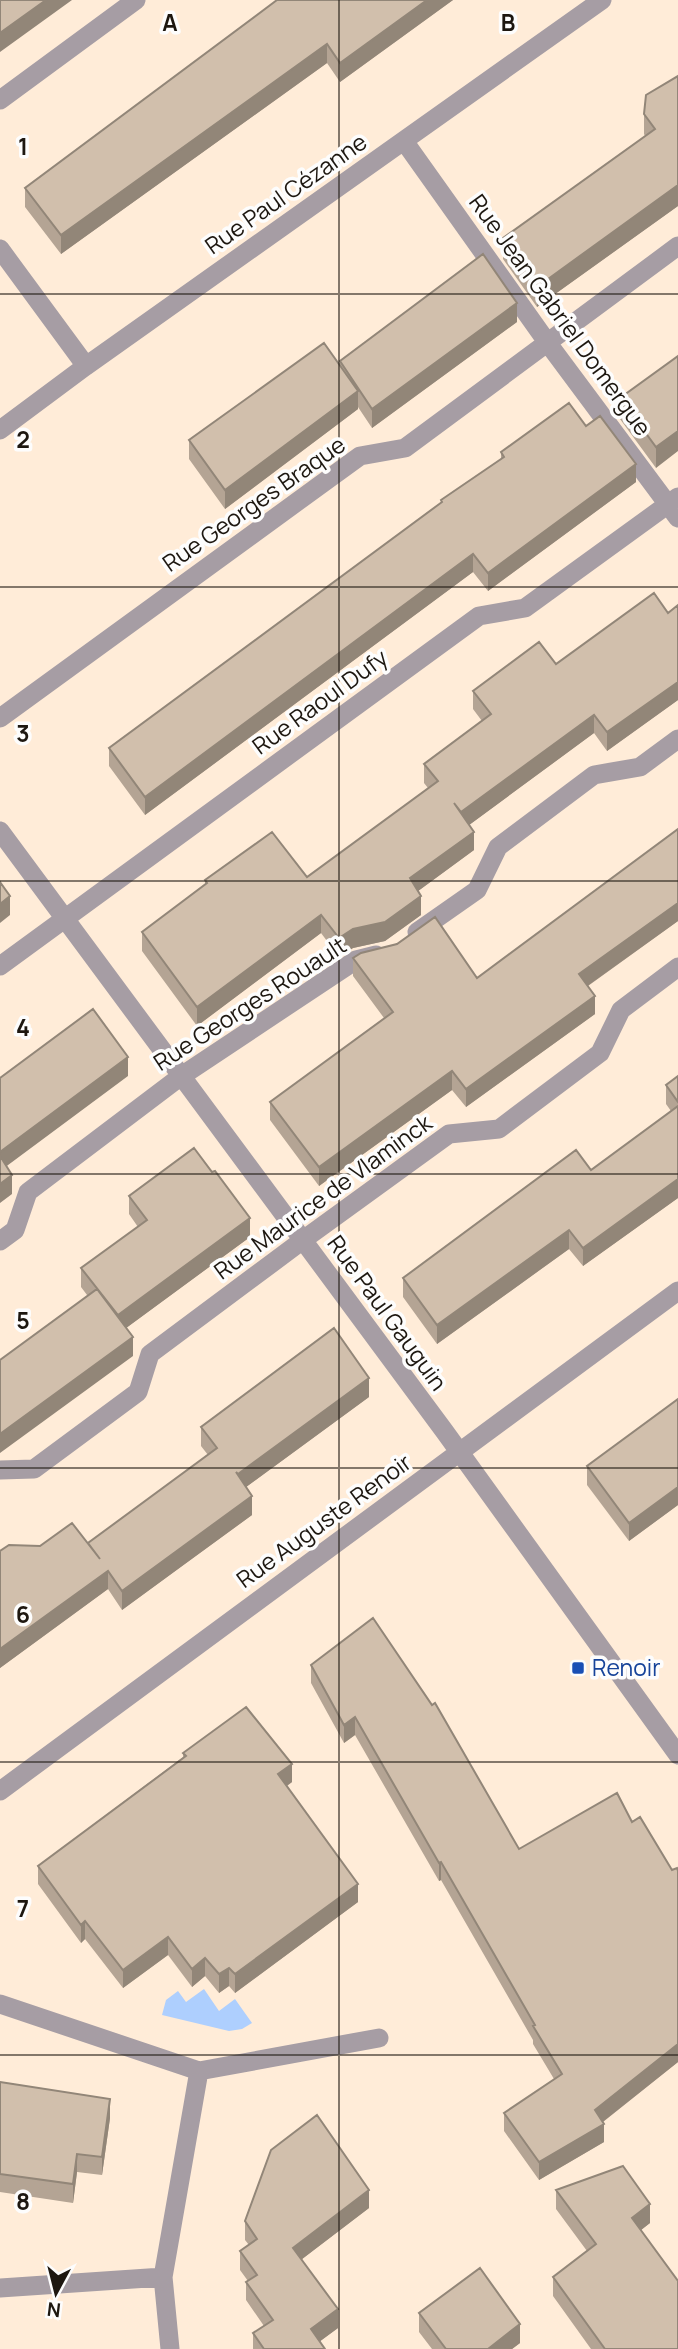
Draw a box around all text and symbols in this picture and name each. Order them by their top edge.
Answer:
text: A [162,6,178,38]
text: B [501,6,515,38]
street label: Rue Paul Cézanne [198,125,373,261]
text: 1 [18,130,28,162]
street label: Rue Jean Gabriel Domergue [462,187,659,442]
text: 2 [16,423,30,455]
street label: Rue Georges Braque [156,428,351,578]
street label: Rue Raoul Dufy [245,641,394,761]
text: 3 [16,717,30,749]
street label: Rue Georges Rouault [147,929,352,1078]
text: 4 [16,1011,30,1043]
street label: Rue Maurice de Vlaminck [207,1106,438,1286]
street label: Rue Paul Gauguin [321,1228,455,1397]
text: 5 [16,1304,30,1336]
street label: Rue Auguste Renoir [229,1446,417,1595]
text: 6 [16,1598,30,1630]
place label: Renoir [592,1651,660,1683]
marker: Renoir [570,1660,586,1676]
text: 7 [17,1892,29,1924]
text: 8 [16,2185,30,2217]
north arrow [21,2258,91,2328]
text: N [46,2296,62,2324]

